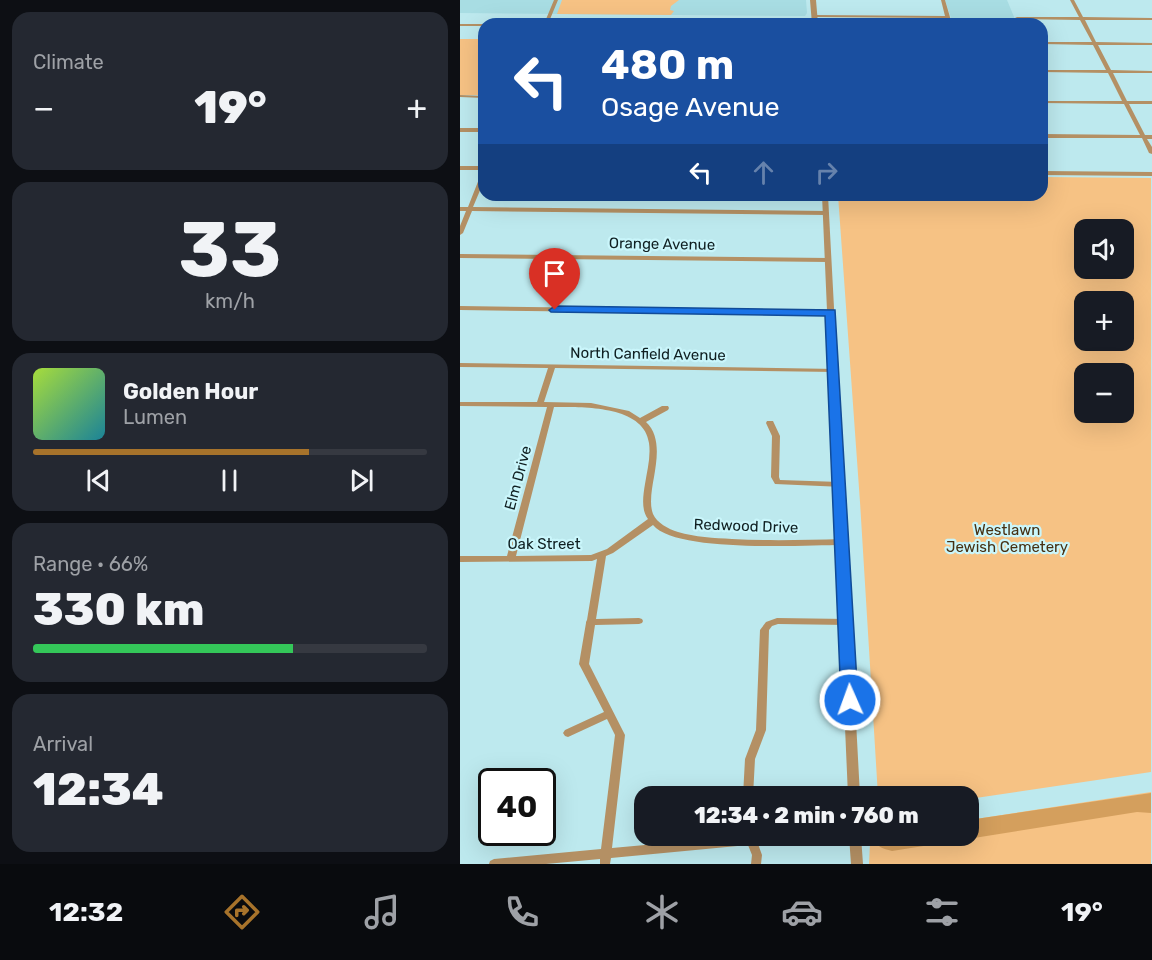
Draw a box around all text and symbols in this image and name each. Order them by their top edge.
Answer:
text: 480 m [601,40,734,90]
icon: left [502,42,580,120]
text: Climate [33,50,104,74]
text: 19° [194,81,267,134]
text: − [33,88,54,127]
text: + [406,88,427,127]
text: Osage Avenue [601,91,780,123]
icon: left [684,156,717,189]
icon: ahead [747,156,780,189]
icon: right [810,156,843,189]
text: 33 [179,203,281,296]
map controls [1074,219,1134,423]
button: sound [1074,219,1134,279]
street label: Orange Avenue [609,234,715,254]
pin [529,248,580,310]
icon: arrive [538,257,571,290]
text: km/h [205,289,255,313]
button: + [1074,291,1134,351]
street label: North Canfield Avenue [570,344,726,364]
button: − [1074,363,1134,423]
text: Golden Hour [123,378,258,405]
text: Lumen [123,405,187,429]
street label: Elm Drive [501,444,535,512]
icon: previous [82,464,115,497]
icon: pause [213,464,246,497]
icon: next [345,464,378,497]
street label: Redwood Drive [693,515,799,537]
park label: Westlawn Jewish Cemetery [946,521,1068,556]
street label: Oak Street [507,535,581,553]
text: Range · 66% [33,552,148,576]
text: 330 km [33,583,204,636]
position arrow [818,668,882,732]
text: Arrival [33,732,93,756]
text: 12:34 [33,763,164,816]
speed limit sign: 40 [478,768,556,846]
text: 12:34 · 2 min · 760 m [694,802,919,829]
icon: directions [221,891,263,933]
icon: music [361,891,403,933]
icon: phone [501,891,543,933]
icon: climate [641,891,683,933]
icon: car [781,891,823,933]
icon: filters [921,891,963,933]
text: 12:32 [49,896,123,928]
text: 19° [1061,896,1103,928]

